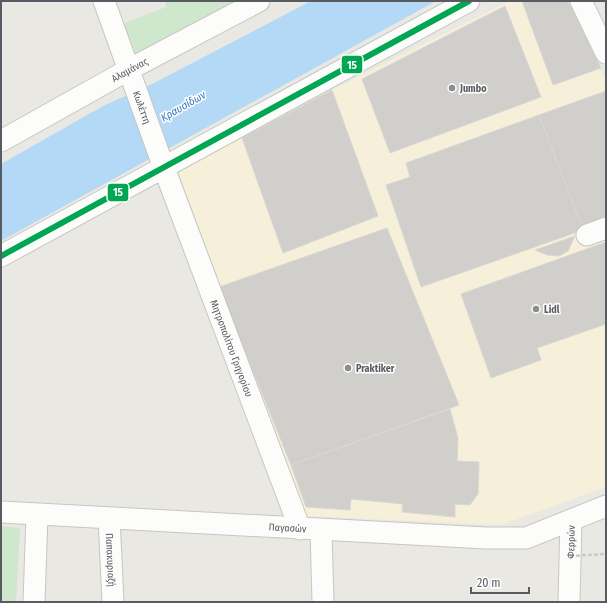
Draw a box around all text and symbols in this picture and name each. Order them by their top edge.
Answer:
street label: Αλαμάνας [110,55,151,85]
line badge: 15 [341,55,363,74]
text: 15 [347,59,358,72]
marker: Jumbo [447,83,457,93]
place label: Jumbo [459,83,487,95]
water label: Κραυσίδων [158,88,209,125]
street label: Κωλέττη [130,90,153,126]
line badge: 15 [107,183,129,202]
text: 15 [113,186,124,199]
street label: Μητροπολίτου Γρηγορίου [207,298,255,399]
marker: Lidl [531,304,541,314]
place label: Lidl [544,304,560,316]
marker: Praktiker [343,363,353,373]
place label: Praktiker [356,363,395,375]
street label: Παγασών [268,521,307,535]
street label: Φερρών [565,525,578,559]
street label: Παπακυριαζή [103,533,117,587]
scale bar [471,569,529,595]
text: 20 m [477,576,501,590]

